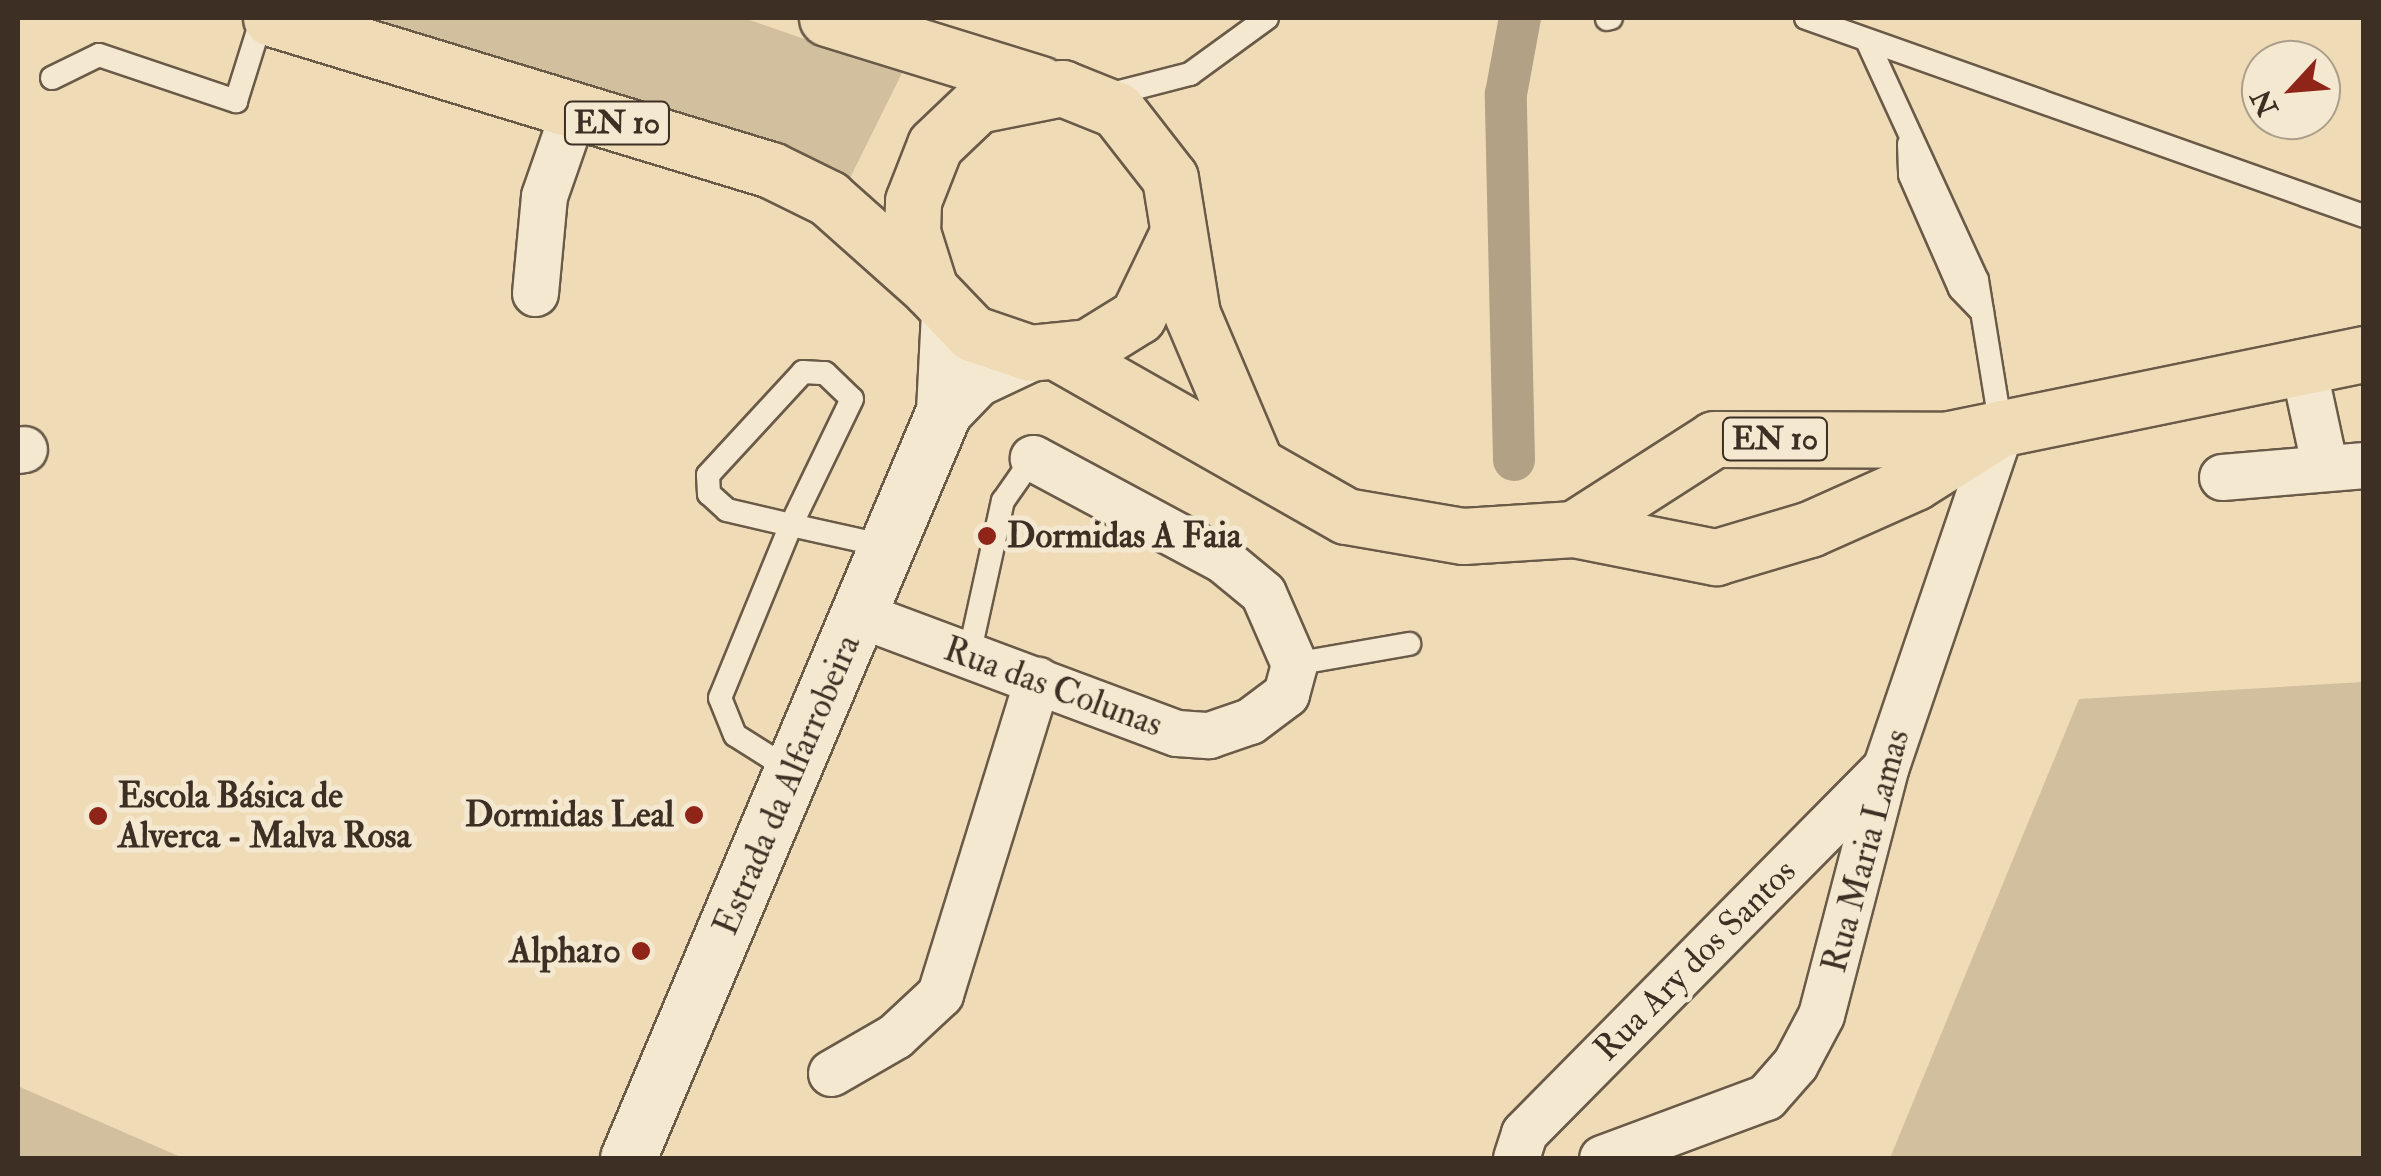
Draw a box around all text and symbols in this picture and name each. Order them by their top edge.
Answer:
north arrow [2241,40,2341,140]
text: N [2244,84,2287,121]
road number: EN 10 [562,96,672,150]
road number: EN 10 [1720,412,1830,466]
place label: Dormidas A Faia [1007,515,1241,557]
marker: Dormidas A Faia [976,525,998,547]
street label: Estrada da Alfarrobeira [705,628,869,942]
street label: Rua das Colunas [938,628,1168,746]
street label: Rua Maria Lamas [1813,725,1919,977]
place label: Escola Básica de Alverca - Malva Rosa [118,775,411,857]
place label: Dormidas Leal [465,794,674,836]
marker: Dormidas Leal [683,804,705,826]
marker: Escola Básica de Alverca - Malva Rosa [87,805,109,827]
street label: Rua Ary dos Santos [1585,850,1805,1070]
place label: Alpha10 [509,930,621,972]
marker: Alpha10 [630,940,652,962]

